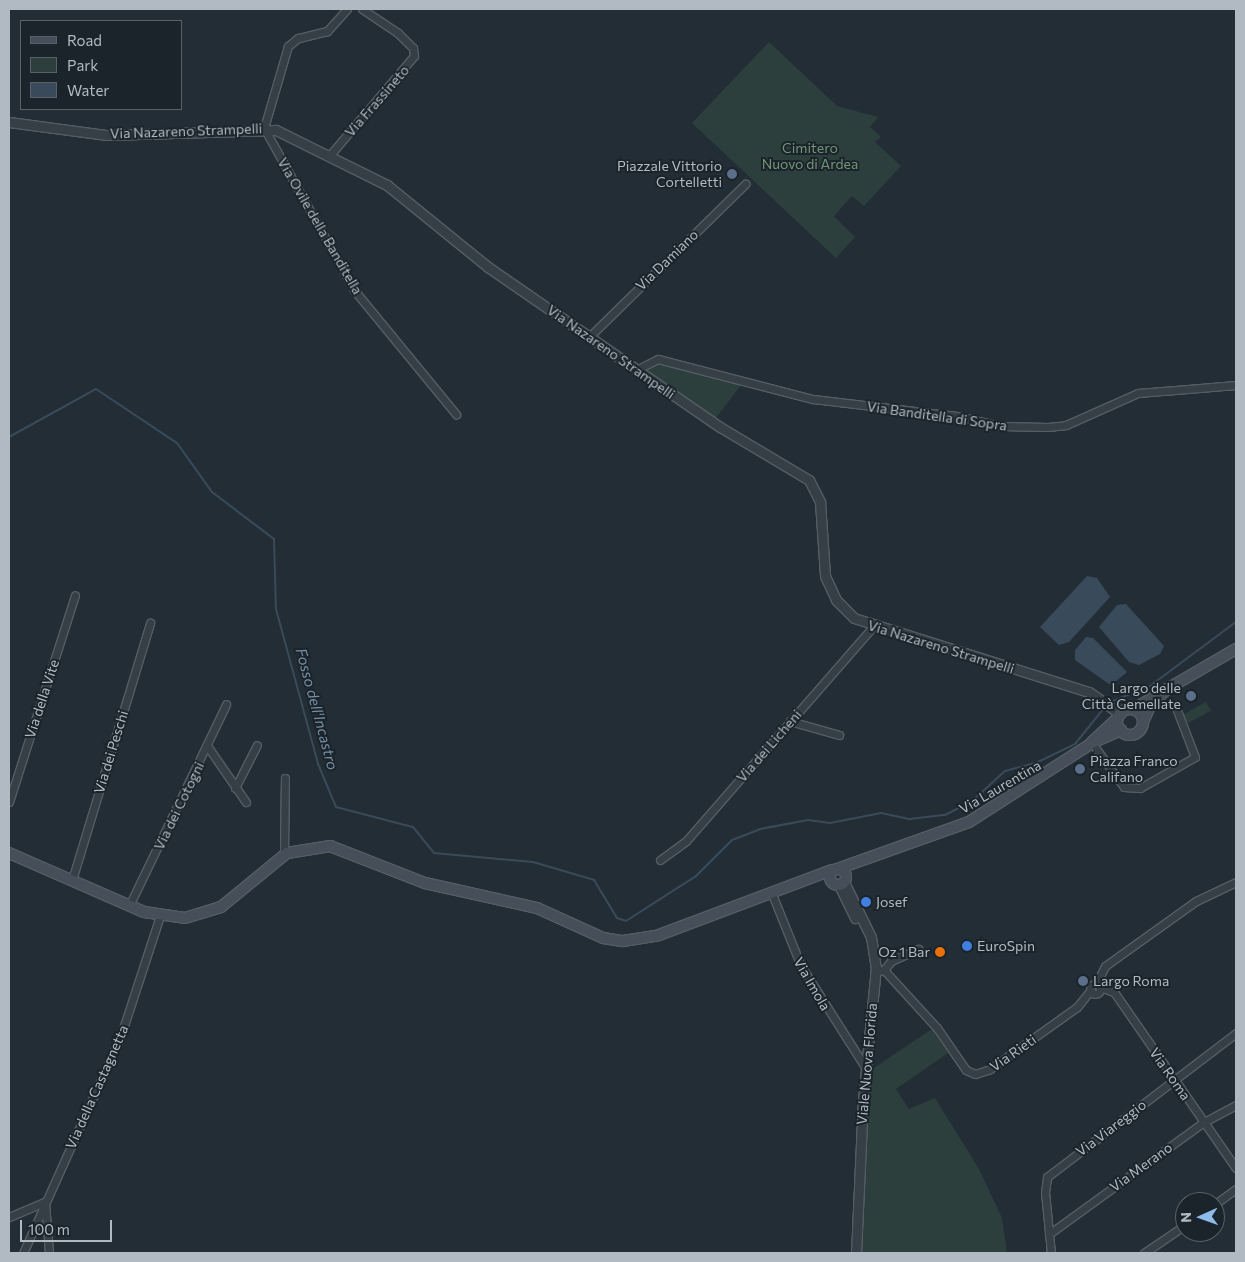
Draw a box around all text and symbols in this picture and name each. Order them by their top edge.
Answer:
legend [20,20,182,110]
text: Road [67,31,102,49]
text: Park [67,56,98,74]
street label: Via Frassineto [341,62,413,140]
text: Water [67,81,109,99]
street label: Via Nazareno Strampelli [110,120,262,142]
park label: Cimitero Nuovo di Ardea [762,140,858,172]
street label: Via Ovile della Banditella [274,155,366,297]
place label: Piazzale Vittorio Cortelletti [617,158,722,190]
marker: Piazzale Vittorio Cortelletti [726,168,738,180]
street label: Via Damiano [632,226,702,294]
street label: Via Nazareno Strampelli [544,301,678,403]
street label: Via Banditella di Sopra [866,398,1008,434]
street label: Via Nazareno Strampelli [866,617,1016,677]
water label: Fosso dell'Incastro [292,646,342,772]
street label: Via della Vite [21,657,63,741]
place label: Largo delle Città Gemellate [1082,680,1181,712]
marker: Largo delle Città Gemellate [1185,690,1197,702]
street label: Via dei Licheni [733,706,805,786]
street label: Via dei Peschi [90,709,132,795]
place label: Piazza Franco Califano [1090,753,1178,786]
street label: Via Laurentina [956,757,1044,817]
street label: Via dei Cotogni [150,759,208,853]
marker: Piazza Franco Califano [1074,763,1086,775]
place label: Josef [876,894,907,910]
marker: Josef [860,896,872,908]
place label: EuroSpin [977,938,1035,954]
marker: EuroSpin [961,940,973,952]
place label: Oz 1 Bar [878,944,930,960]
marker: Oz 1 Bar [934,946,946,958]
street label: Via Imola [790,954,834,1014]
place label: Largo Roma [1093,973,1169,989]
marker: Largo Roma [1077,975,1089,987]
street label: Viale Nuova Florida [853,1002,881,1126]
street label: Via della Castagnetta [62,1022,132,1152]
street label: Via Rieti [987,1031,1039,1075]
street label: Via Roma [1146,1045,1194,1103]
street label: Via Viareggio [1073,1096,1149,1160]
street label: Via Merano [1106,1139,1176,1195]
north arrow [1175,1192,1225,1242]
scale bar [22,1210,115,1242]
text: N [1177,1212,1194,1223]
text: 100 m [28,1220,70,1238]

